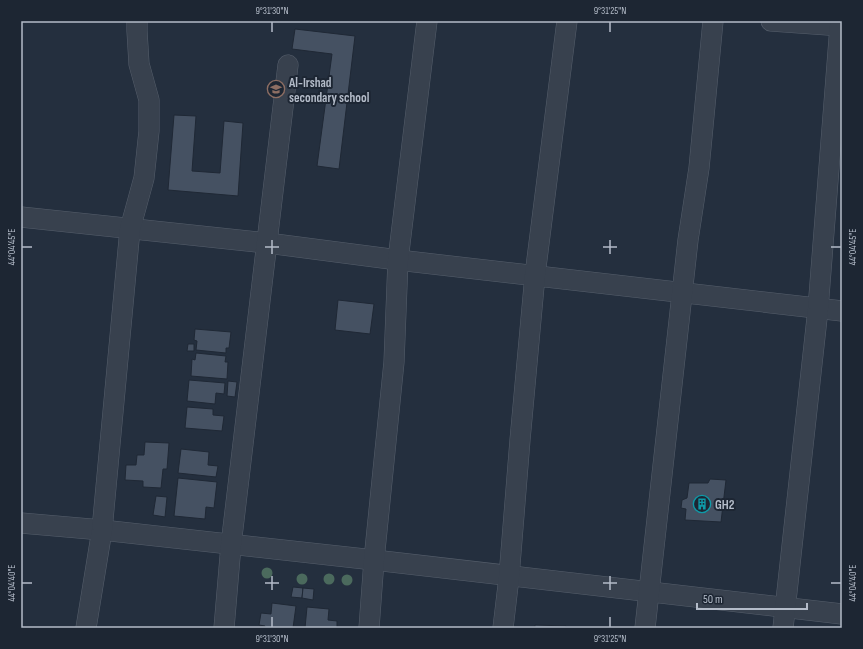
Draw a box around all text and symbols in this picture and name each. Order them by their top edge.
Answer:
text: 9°31'30"N [255,5,289,17]
text: 9°31'25"N [594,5,626,17]
place label: Al-Irshad secondary school [288,75,370,106]
school or university icon: Al-Irshad secondary school [266,79,286,99]
text: 44°04'45"E [6,229,18,265]
text: 44°04'45"E [847,229,859,265]
building icon: GH2 [692,494,712,514]
place label: GH2 [715,497,735,513]
text: 44°04'40"E [6,565,18,601]
text: 44°04'40"E [847,565,859,601]
scale bar [697,585,807,611]
text: 50 m [703,592,723,607]
text: 9°31'30"N [255,633,289,645]
text: 9°31'25"N [594,633,626,645]

